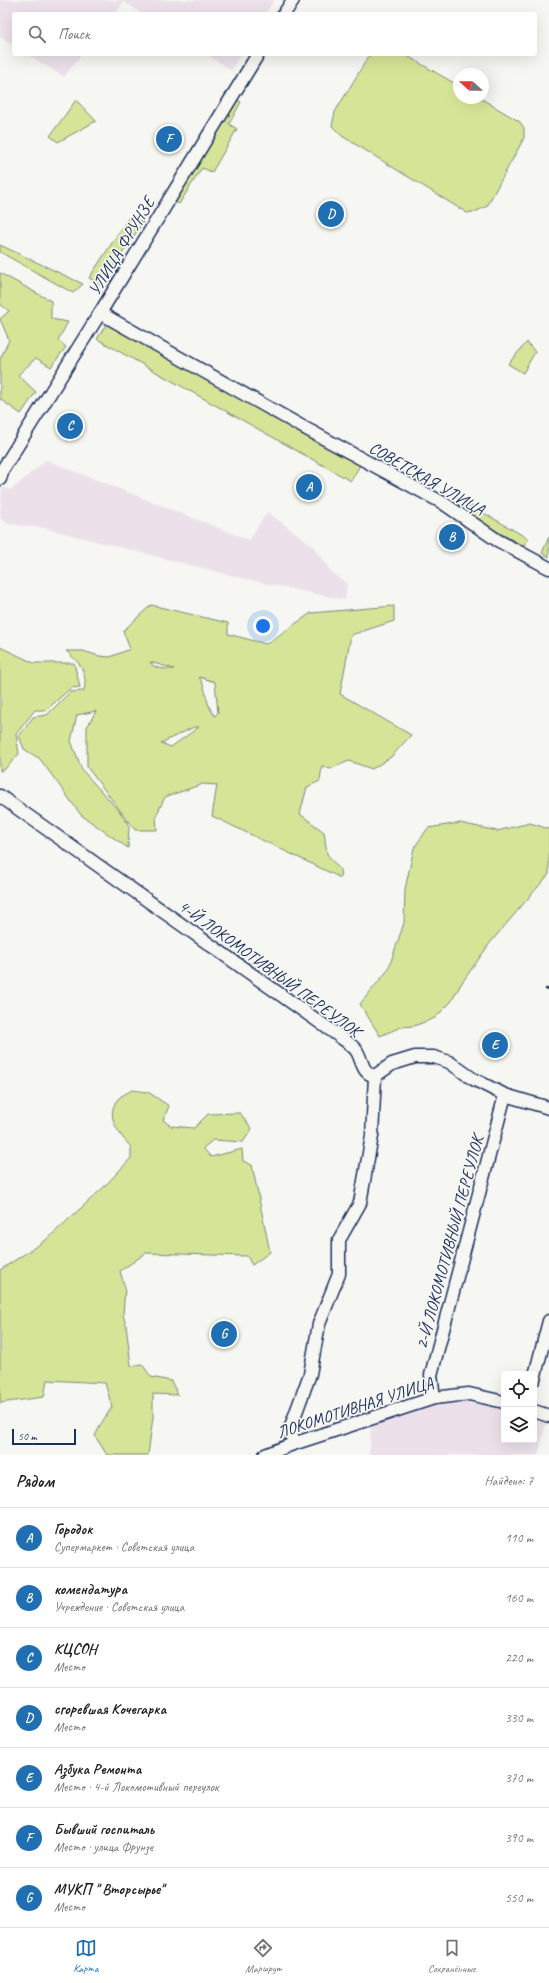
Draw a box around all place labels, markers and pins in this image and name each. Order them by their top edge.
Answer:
pin: F [156,124,182,154]
pin: D [318,199,344,229]
pin: C [57,411,83,441]
pin: A [296,472,322,502]
pin: B [439,522,465,552]
pin: E [482,1030,508,1060]
pin: G [211,1319,237,1349]

